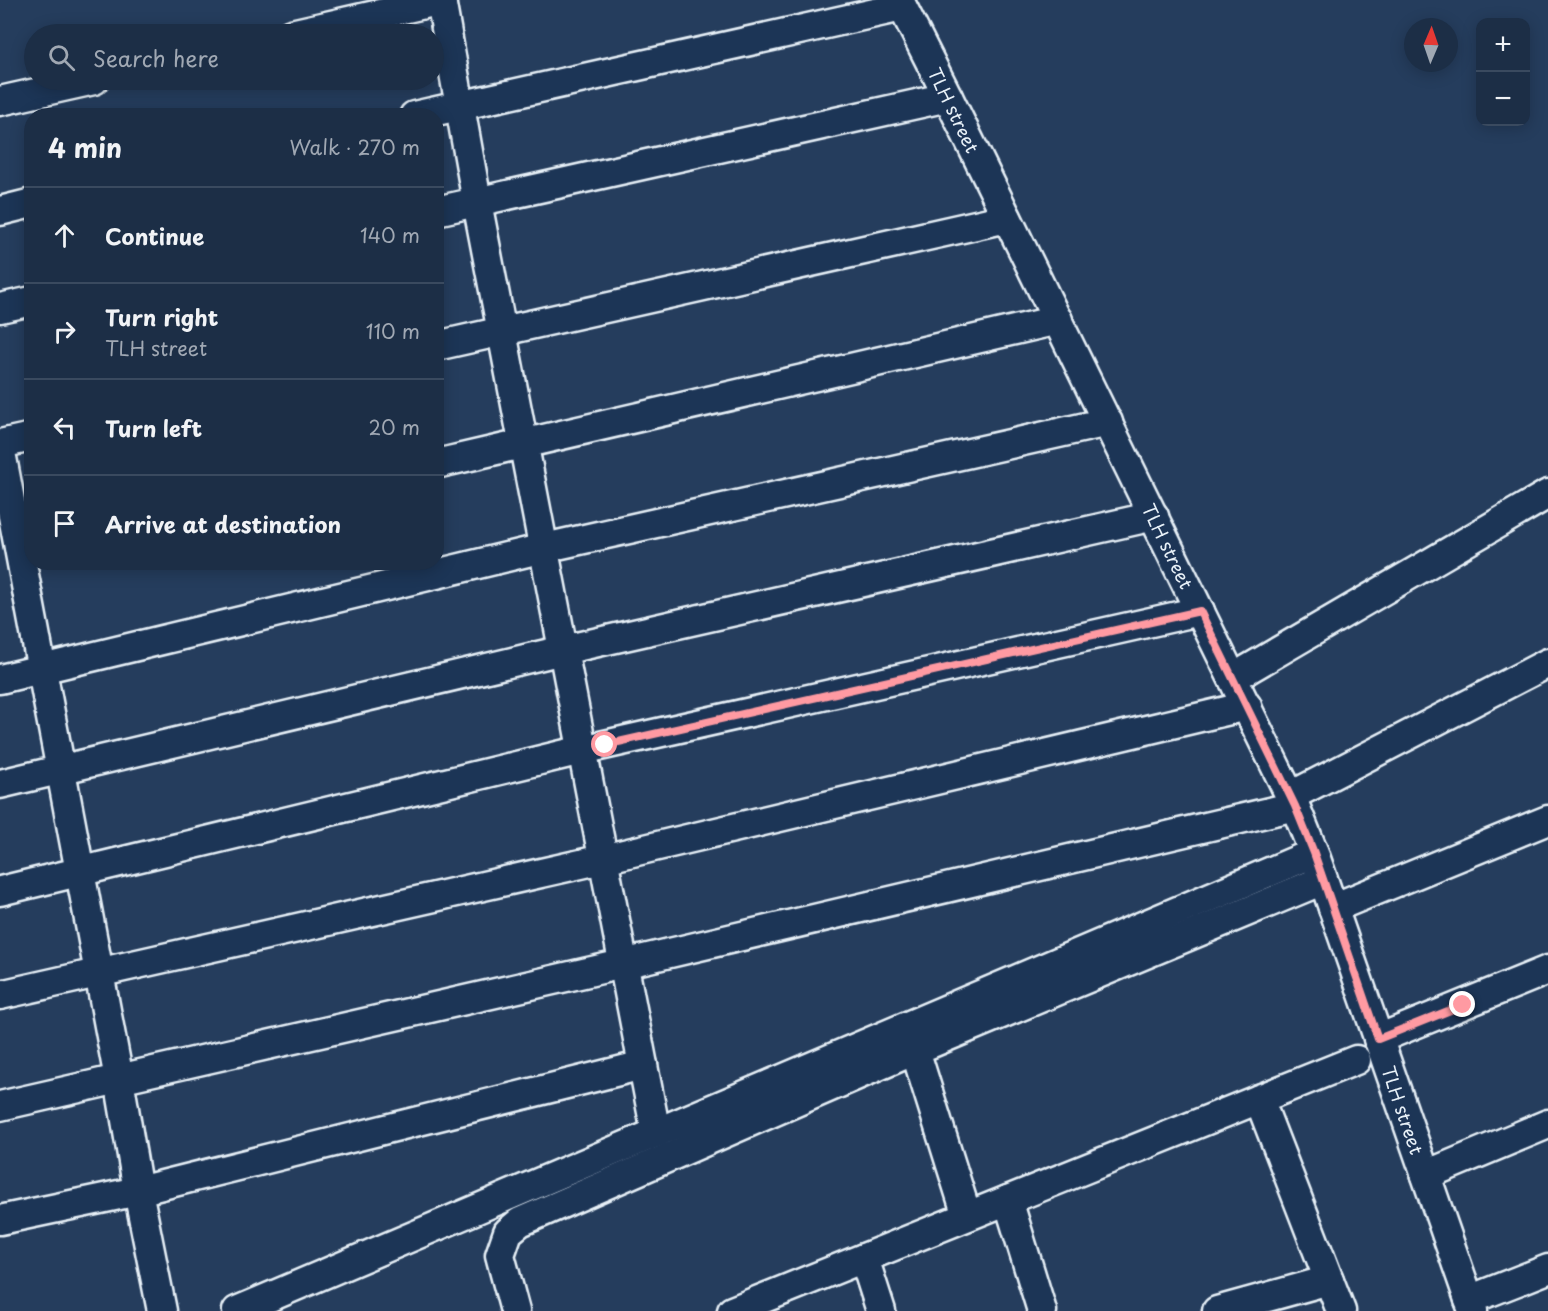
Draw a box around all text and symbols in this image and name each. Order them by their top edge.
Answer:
north arrow [1404,18,1458,72]
map controls [1476,18,1530,126]
button: + [1476,18,1530,72]
search box [24,24,444,90]
icon: search [45,41,78,74]
text: Search here [93,41,219,74]
street label: TLH street [922,63,986,157]
button: − [1476,72,1530,126]
text: 4 min [48,128,122,167]
text: Walk · 270 m [289,132,420,162]
icon: ahead [48,219,81,252]
text: Continue [105,219,204,252]
text: 140 m [360,220,420,250]
text: Turn right [105,300,218,333]
icon: right [48,315,81,348]
text: 110 m [366,316,420,346]
text: TLH street [105,333,207,363]
icon: left [48,411,81,444]
text: Turn left [105,411,202,444]
text: 20 m [368,412,420,442]
street label: TLH street [1136,499,1200,593]
icon: arrive [48,507,81,540]
text: Arrive at destination [105,507,341,540]
route start [591,731,617,757]
route end [1449,991,1475,1017]
street label: TLH street [1375,1062,1431,1158]

